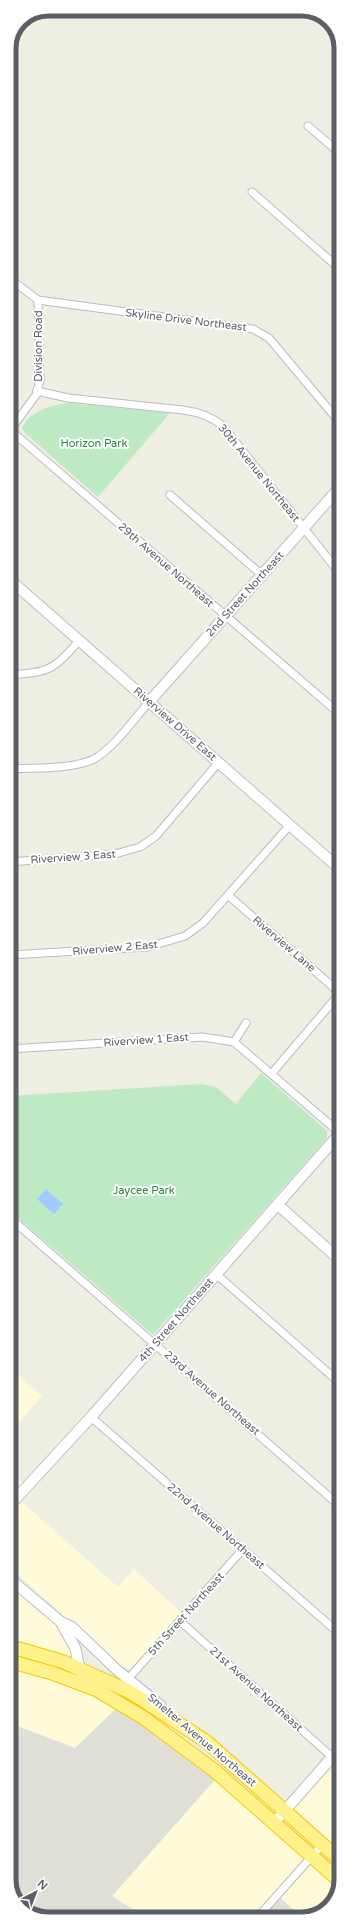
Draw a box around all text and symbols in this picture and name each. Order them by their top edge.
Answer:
street label: Skyline Drive Northeast [125,306,247,334]
street label: Division Road [32,310,45,382]
street label: 30th Avenue Northeast [216,421,302,525]
park label: Horizon Park [60,437,128,450]
street label: 29th Avenue Northeast [116,520,216,610]
street label: 2nd Street Northeast [203,549,287,639]
street label: Riverview Drive East [131,684,219,764]
street label: Riverview 3 East [30,848,116,866]
street label: Riverview Lane [250,913,318,975]
street label: Riverview 2 East [72,938,158,958]
street label: Riverview 1 East [103,1031,189,1049]
park label: Jaycee Park [113,1184,175,1197]
street label: 4th Street Northeast [136,1275,216,1365]
street label: 23rd Avenue Northeast [162,1348,262,1438]
street label: 22nd Avenue Northeast [165,1480,267,1572]
street label: 5th Street Northeast [145,1570,227,1658]
street label: 21st Avenue Northeast [207,1644,305,1734]
street label: Smelter Avenue Northeast [145,1691,259,1789]
north arrow [16,1872,56,1912]
text: N [35,1877,50,1893]

